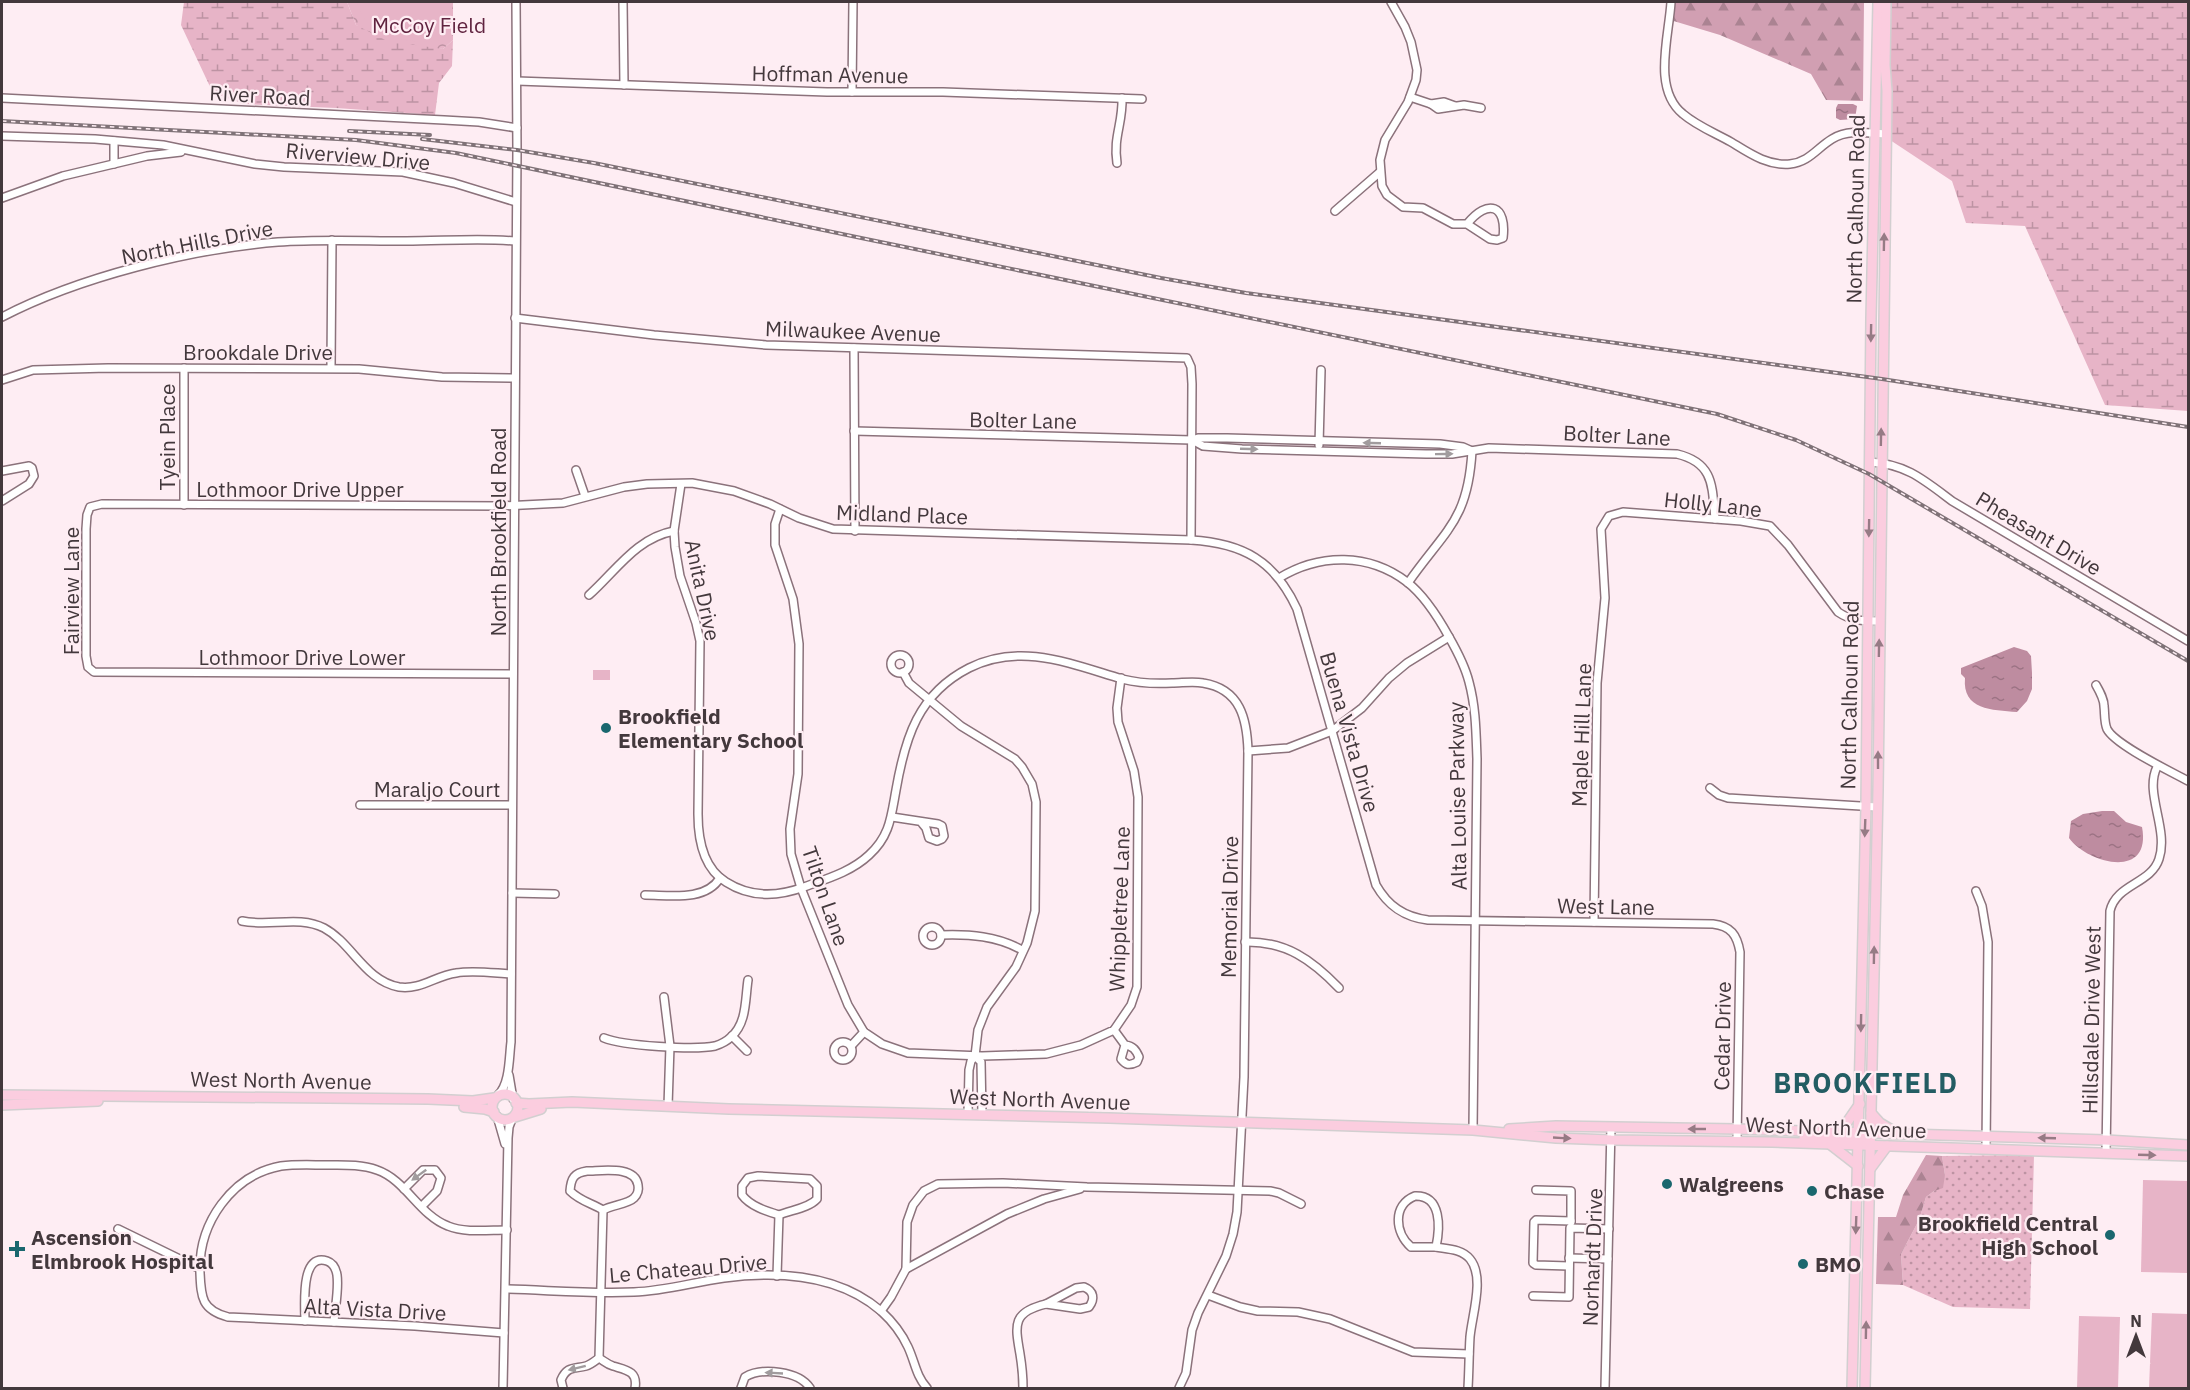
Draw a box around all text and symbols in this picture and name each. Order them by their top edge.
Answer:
park label: McCoy Field [372,11,486,39]
street label: Hoffman Avenue [751,59,909,89]
street label: River Road [209,78,311,112]
street label: North Calhoun Road [1839,114,1871,304]
street label: Riverview Drive [284,136,432,176]
street label: North Hills Drive [119,214,275,270]
one-way arrow [1879,232,1889,251]
street label: Milwaukee Avenue [765,314,941,348]
one-way arrow [1866,323,1876,342]
street label: Brookdale Drive [183,338,333,366]
street label: Tyein Place [153,384,181,490]
street label: Bolter Lane [969,405,1077,435]
street label: Bolter Lane [1562,418,1672,452]
street label: North Brookfield Road [484,427,512,637]
one-way arrow [1877,427,1886,446]
one-way arrow [1363,438,1382,447]
one-way arrow [1239,444,1258,453]
one-way arrow [1434,449,1453,459]
street label: Lothmoor Drive Upper [196,475,404,503]
street label: Pheasant Drive [1971,484,2107,582]
street label: Holly Lane [1663,485,1763,523]
street label: Midland Place [836,498,968,530]
one-way arrow [1864,518,1874,537]
street label: Fairview Lane [57,527,85,655]
street label: Anita Drive [679,537,727,643]
street label: North Calhoun Road [1833,600,1865,790]
one-way arrow [1874,639,1884,658]
street label: Lothmoor Drive Lower [199,643,406,671]
street label: Buena Vista Drive [1314,649,1386,815]
street label: Maple Hill Lane [1564,662,1598,808]
street label: Alta Louise Parkway [1441,701,1473,891]
place label: Brookfield Elementary School [618,702,803,754]
marker: Brookfield Elementary School [599,721,613,735]
one-way arrow [1873,751,1883,770]
street label: Maraljo Court [374,775,500,803]
one-way arrow [1861,818,1870,837]
street label: Whippletree Lane [1102,826,1136,992]
street label: Memorial Drive [1214,836,1244,978]
street label: Tilton Lane [796,842,856,950]
street label: West Lane [1557,891,1655,921]
street label: Hillsdale Drive West [2075,926,2107,1114]
one-way arrow [1869,945,1879,964]
street label: Cedar Drive [1707,981,1737,1091]
one-way arrow [1856,1013,1866,1032]
street label: West North Avenue [190,1064,372,1096]
district label: BROOKFIELD [1773,1065,1959,1100]
street label: West North Avenue [949,1082,1131,1116]
street label: West North Avenue [1745,1110,1927,1144]
one-way arrow [1687,1124,1706,1134]
one-way arrow [1552,1134,1571,1143]
one-way arrow [2038,1134,2057,1143]
one-way arrow [2138,1150,2157,1160]
one-way arrow [412,1169,428,1181]
place label: Walgreens [1679,1170,1784,1198]
marker: Walgreens [1660,1177,1674,1191]
place label: Chase [1824,1177,1885,1205]
marker: Chase [1805,1184,1819,1198]
street label: Norhardt Drive [1576,1187,1608,1327]
place label: Brookfield Central High School [1918,1209,2098,1261]
one-way arrow [1852,1216,1861,1235]
place label: Ascension Elmbrook Hospital [31,1223,214,1275]
marker: Brookfield Central High School [2103,1228,2117,1242]
marker: Ascension Elmbrook Hospital [8,1240,26,1258]
street label: Le Chateau Drive [608,1247,768,1289]
place label: BMO [1815,1250,1861,1278]
marker: BMO [1796,1257,1810,1271]
street label: Alta Vista Drive [303,1291,447,1327]
north arrow [2106,1306,2166,1366]
text: N [2130,1311,2142,1331]
one-way arrow [1861,1321,1871,1340]
one-way arrow [567,1364,586,1373]
one-way arrow [764,1369,783,1378]

